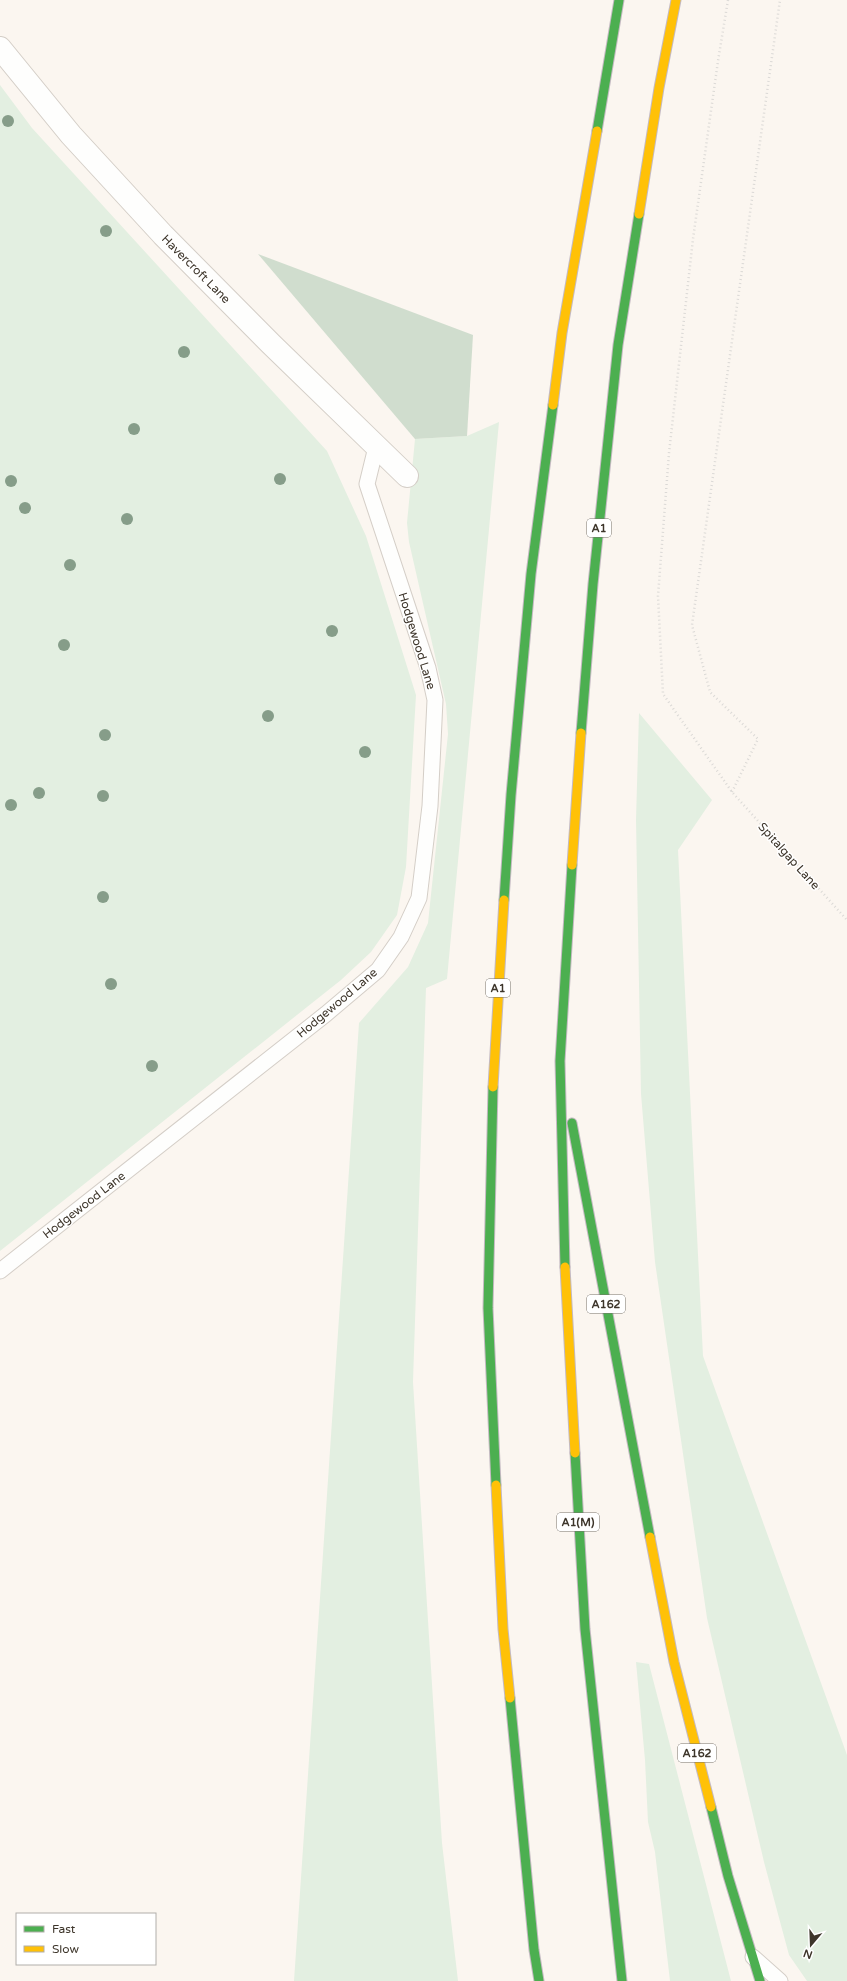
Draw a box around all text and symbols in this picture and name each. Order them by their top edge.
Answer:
street label: Havercroft Lane [159,232,233,306]
road number: A1 [587,519,611,537]
street label: Hodgewood Lane [396,591,438,691]
street label: Spitalgap Lane [755,820,823,892]
street label: Hodgewood Lane [294,965,380,1041]
road number: A1 [486,979,510,997]
street label: Hodgewood Lane [40,1168,128,1241]
road number: A162 [587,1295,625,1313]
road number: A1(M) [557,1513,599,1531]
road number: A162 [678,1744,716,1762]
legend [16,1913,156,1965]
text: Fast [52,1922,76,1936]
north arrow [791,1925,831,1965]
text: Slow [52,1942,79,1956]
text: N [802,1946,814,1962]

